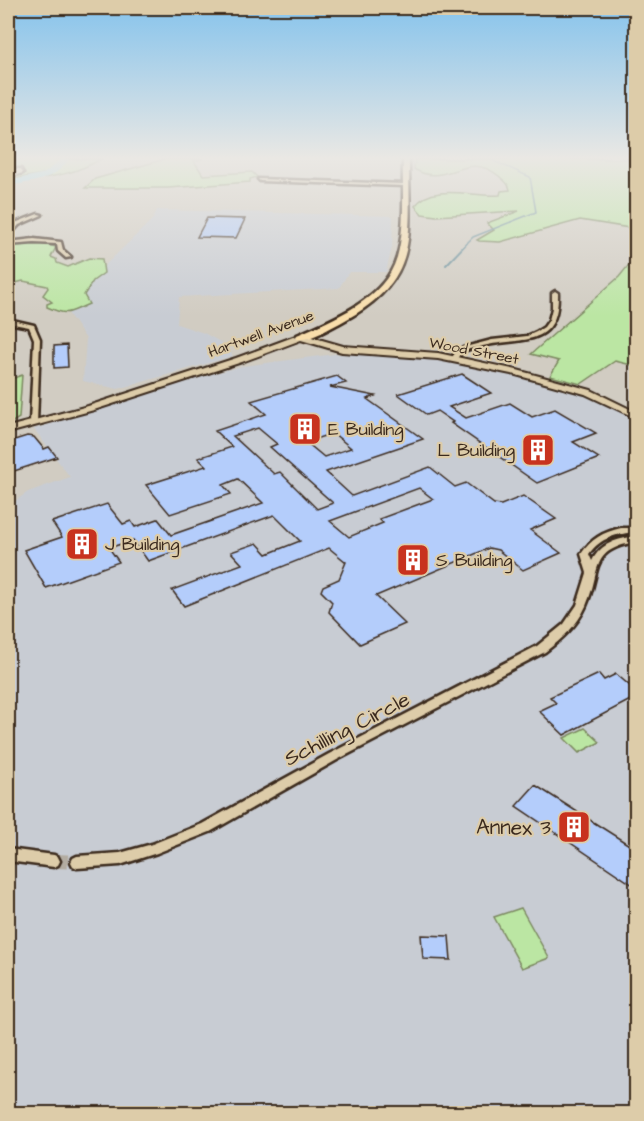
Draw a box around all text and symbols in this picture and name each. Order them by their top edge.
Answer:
street label: Hartwell Avenue [205,305,317,363]
street label: Wood Street [427,332,521,370]
building icon: E Building [287,411,323,447]
place label: E Building [328,417,404,443]
building icon: L Building [520,432,556,468]
place label: L Building [438,438,515,464]
building icon: J Building [64,526,100,562]
place label: J Building [105,532,179,558]
building icon: S Building [395,542,431,578]
place label: S Building [436,548,513,574]
street label: Schilling Circle [279,685,416,775]
building icon: Annex 3 [556,809,592,845]
place label: Annex 3 [476,813,551,842]

